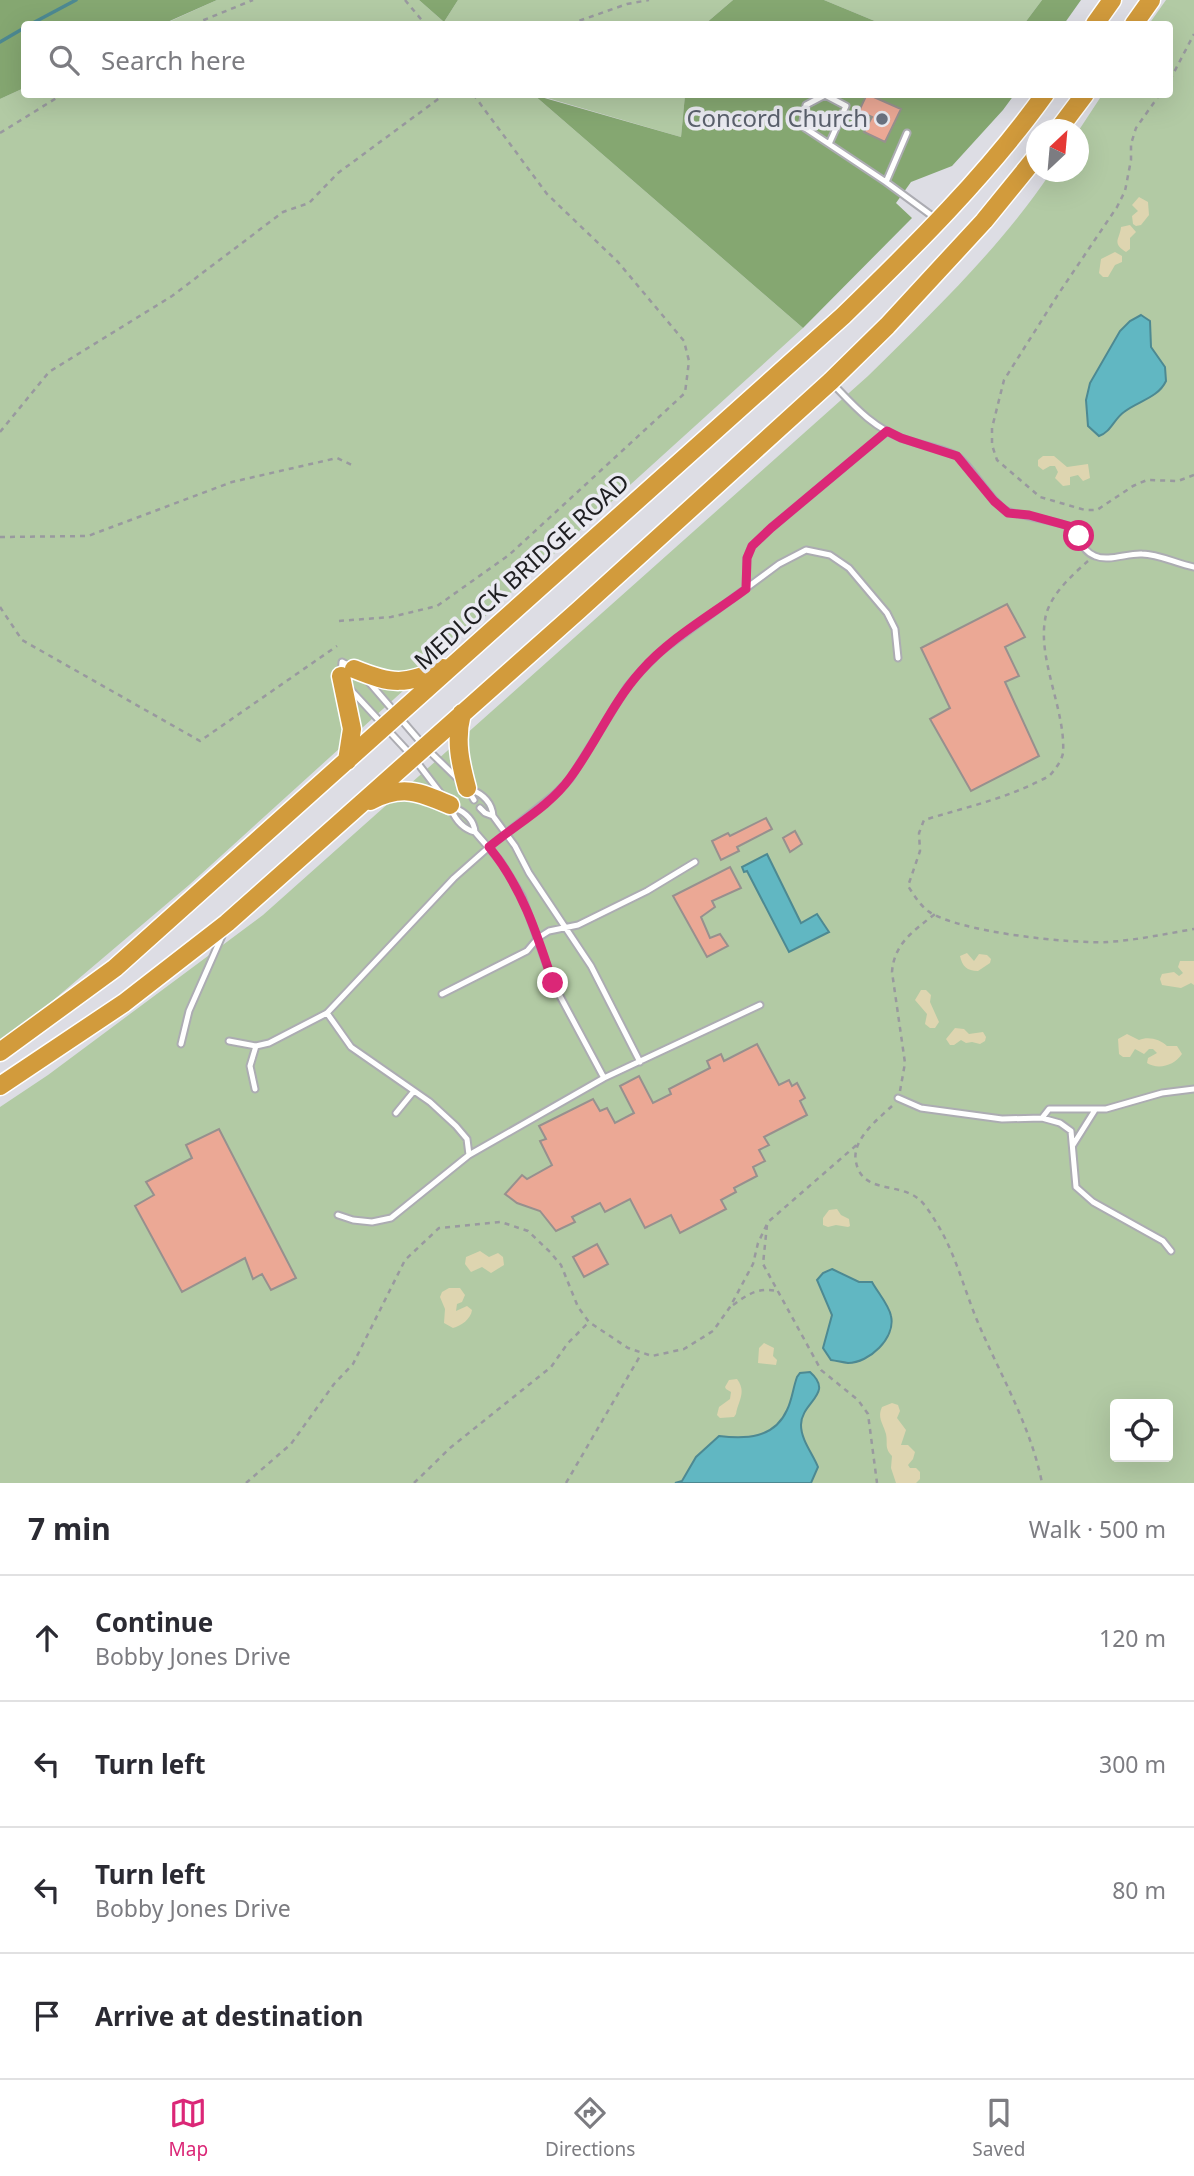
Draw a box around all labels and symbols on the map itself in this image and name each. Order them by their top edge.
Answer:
place label: Concord Church [686,101,868,134]
marker: Concord Church [874,111,890,127]
north arrow [1026,119,1089,182]
street label: MEDLOCK BRIDGE ROAD [406,465,636,677]
route start [1063,520,1094,551]
route end [537,967,568,998]

